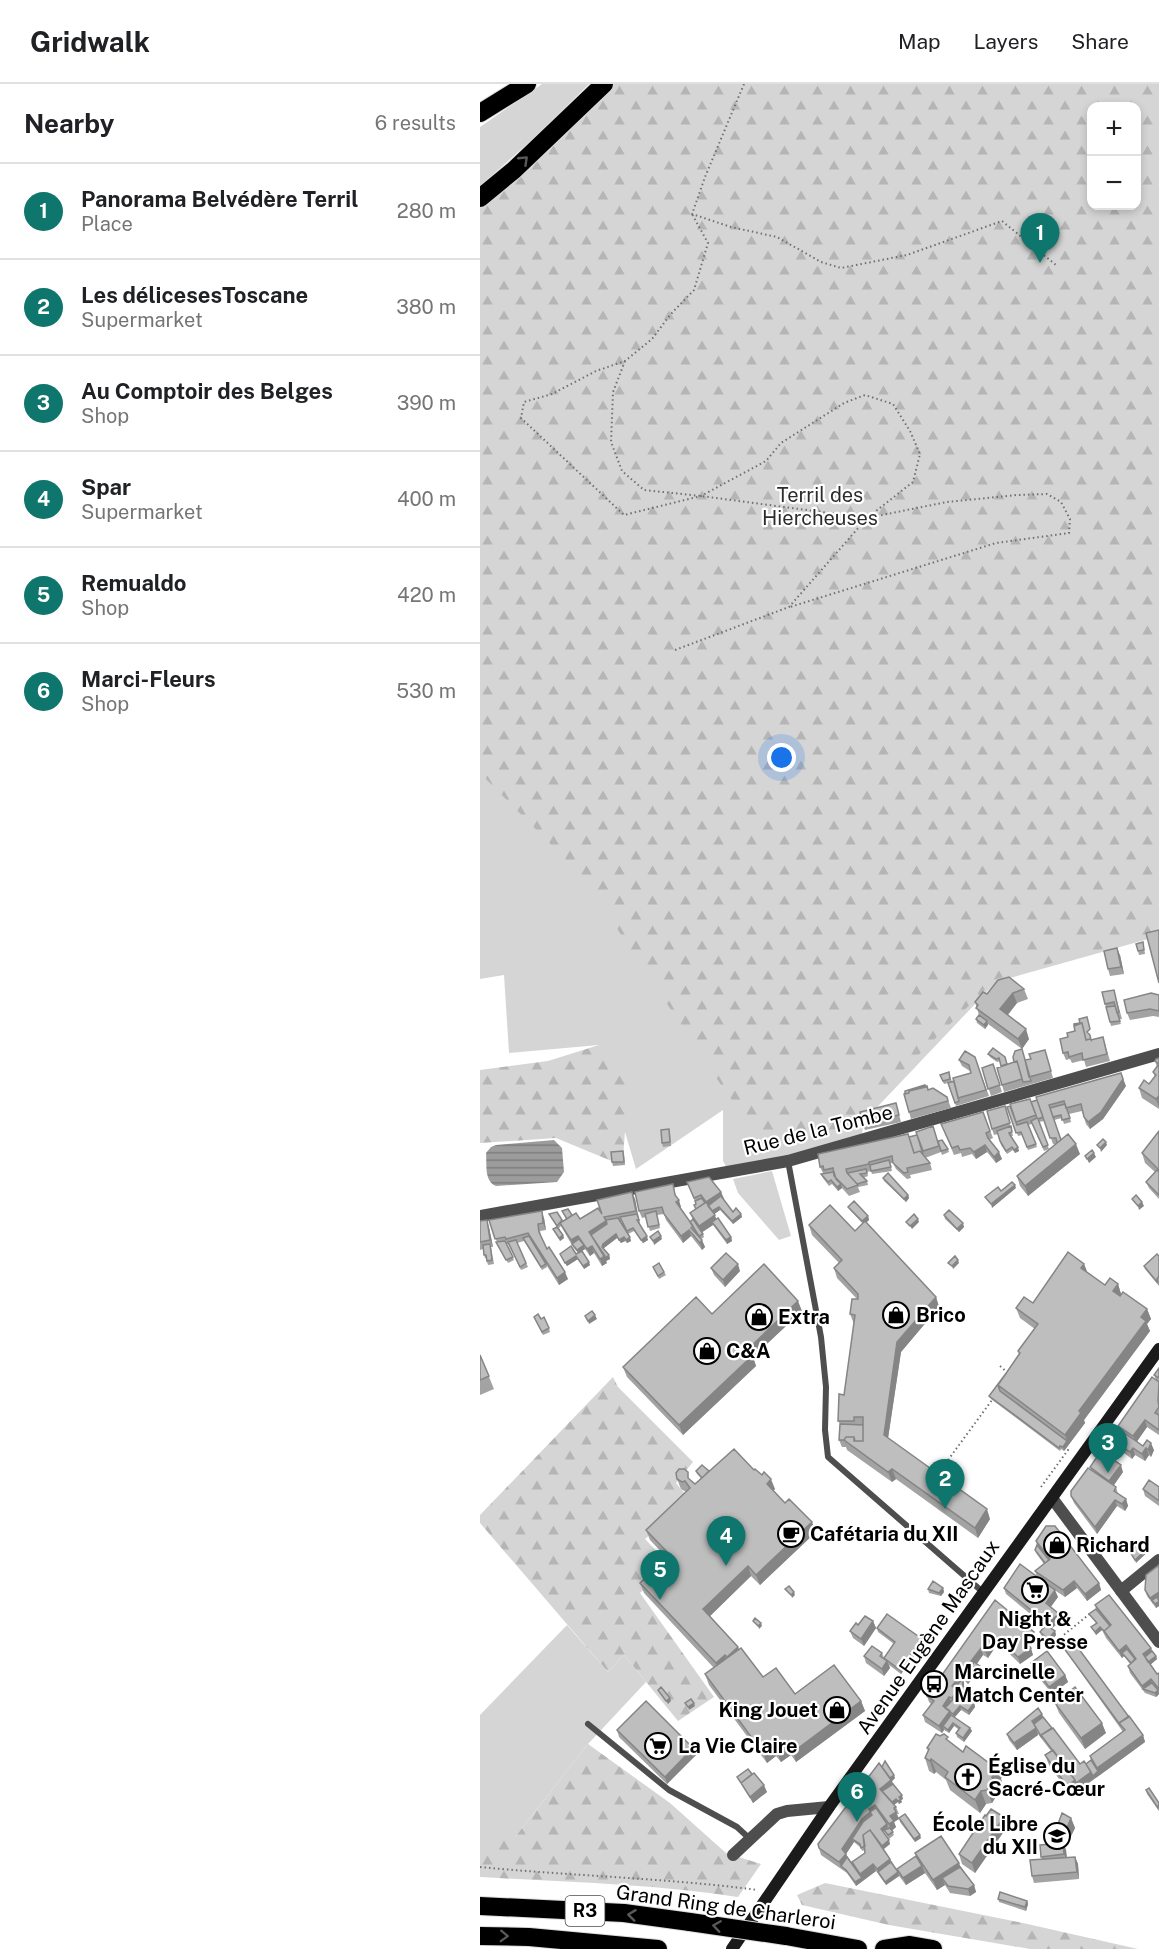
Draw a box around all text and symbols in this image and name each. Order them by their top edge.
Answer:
text: Gridwalk [30,25,150,58]
text: Map [898,29,941,54]
text: Layers [974,29,1038,54]
text: Share [1071,29,1129,54]
map controls [1087,102,1141,210]
button: + [1087,102,1141,156]
text: Nearby [24,108,114,139]
text: 6 results [375,111,456,135]
one-way arrow [518,156,528,167]
button: − [1087,156,1141,210]
text: Panorama Belvédère Terril [81,186,358,212]
text: 1 [39,199,48,223]
text: 280 m [397,199,456,223]
text: Place [81,212,133,236]
pin: 1 [1020,214,1060,263]
text: Les délicesesToscane [81,282,308,308]
text: 2 [37,295,50,319]
text: 380 m [396,295,456,319]
text: Supermarket [81,308,203,332]
text: Au Comptoir des Belges [81,378,333,404]
text: 3 [37,391,50,415]
text: 390 m [397,391,456,415]
text: Shop [81,404,129,428]
text: Spar [81,474,131,500]
park label: Terril des Hiercheuses [762,483,878,530]
text: 4 [37,487,50,511]
text: 400 m [397,487,456,511]
text: Supermarket [81,500,203,524]
text: Remualdo [81,570,186,596]
text: 5 [37,583,50,607]
text: 420 m [397,583,456,607]
text: Shop [81,596,129,620]
text: Marci-Fleurs [81,666,216,692]
text: 6 [37,679,50,703]
text: 530 m [396,679,456,703]
text: Shop [81,692,129,716]
your location [767,743,796,772]
street label: Rue de la Tombe [741,1100,895,1160]
shop icon: Brico [881,1300,911,1330]
shop icon: Extra [744,1302,774,1332]
place label: Brico [916,1303,966,1327]
place label: Extra [778,1305,830,1329]
shop icon: C&A [692,1336,722,1366]
place label: C&A [726,1339,771,1363]
pin: 3 [1088,1424,1128,1473]
pin: 2 [926,1460,964,1509]
pin: 4 [706,1516,746,1566]
cafe icon: Cafétaria du XII [776,1519,806,1549]
place label: Cafétaria du XII [810,1522,958,1546]
shop icon: Richard [1042,1530,1072,1560]
place label: Richard [1076,1533,1150,1557]
street label: Avenue Eugène Mascaux [852,1535,1004,1739]
pin: 5 [640,1550,680,1600]
supermarket icon: Night & Day Presse [1020,1575,1050,1605]
place label: Night & Day Presse [982,1607,1088,1654]
place label: Marcinelle Match Center [954,1660,1084,1707]
bus stop icon: Marcinelle Match Center [919,1669,949,1699]
shop icon: King Jouet [822,1695,852,1725]
place label: King Jouet [718,1698,818,1722]
supermarket icon: La Vie Claire [643,1731,673,1761]
place label: La Vie Claire [678,1734,798,1758]
place label: Église du Sacré-Cœur [988,1753,1105,1801]
church icon: Église du Sacré-Cœur [953,1762,983,1792]
pin: 6 [838,1772,877,1822]
place label: École Libre du XII [932,1811,1038,1859]
school or university icon: École Libre du XII [1042,1821,1072,1851]
street label: Grand Ring de Charleroi [615,1880,837,1934]
road number: R3 [566,1896,604,1926]
one-way arrow [627,1909,636,1921]
one-way arrow [713,1921,722,1933]
one-way arrow [500,1930,509,1943]

